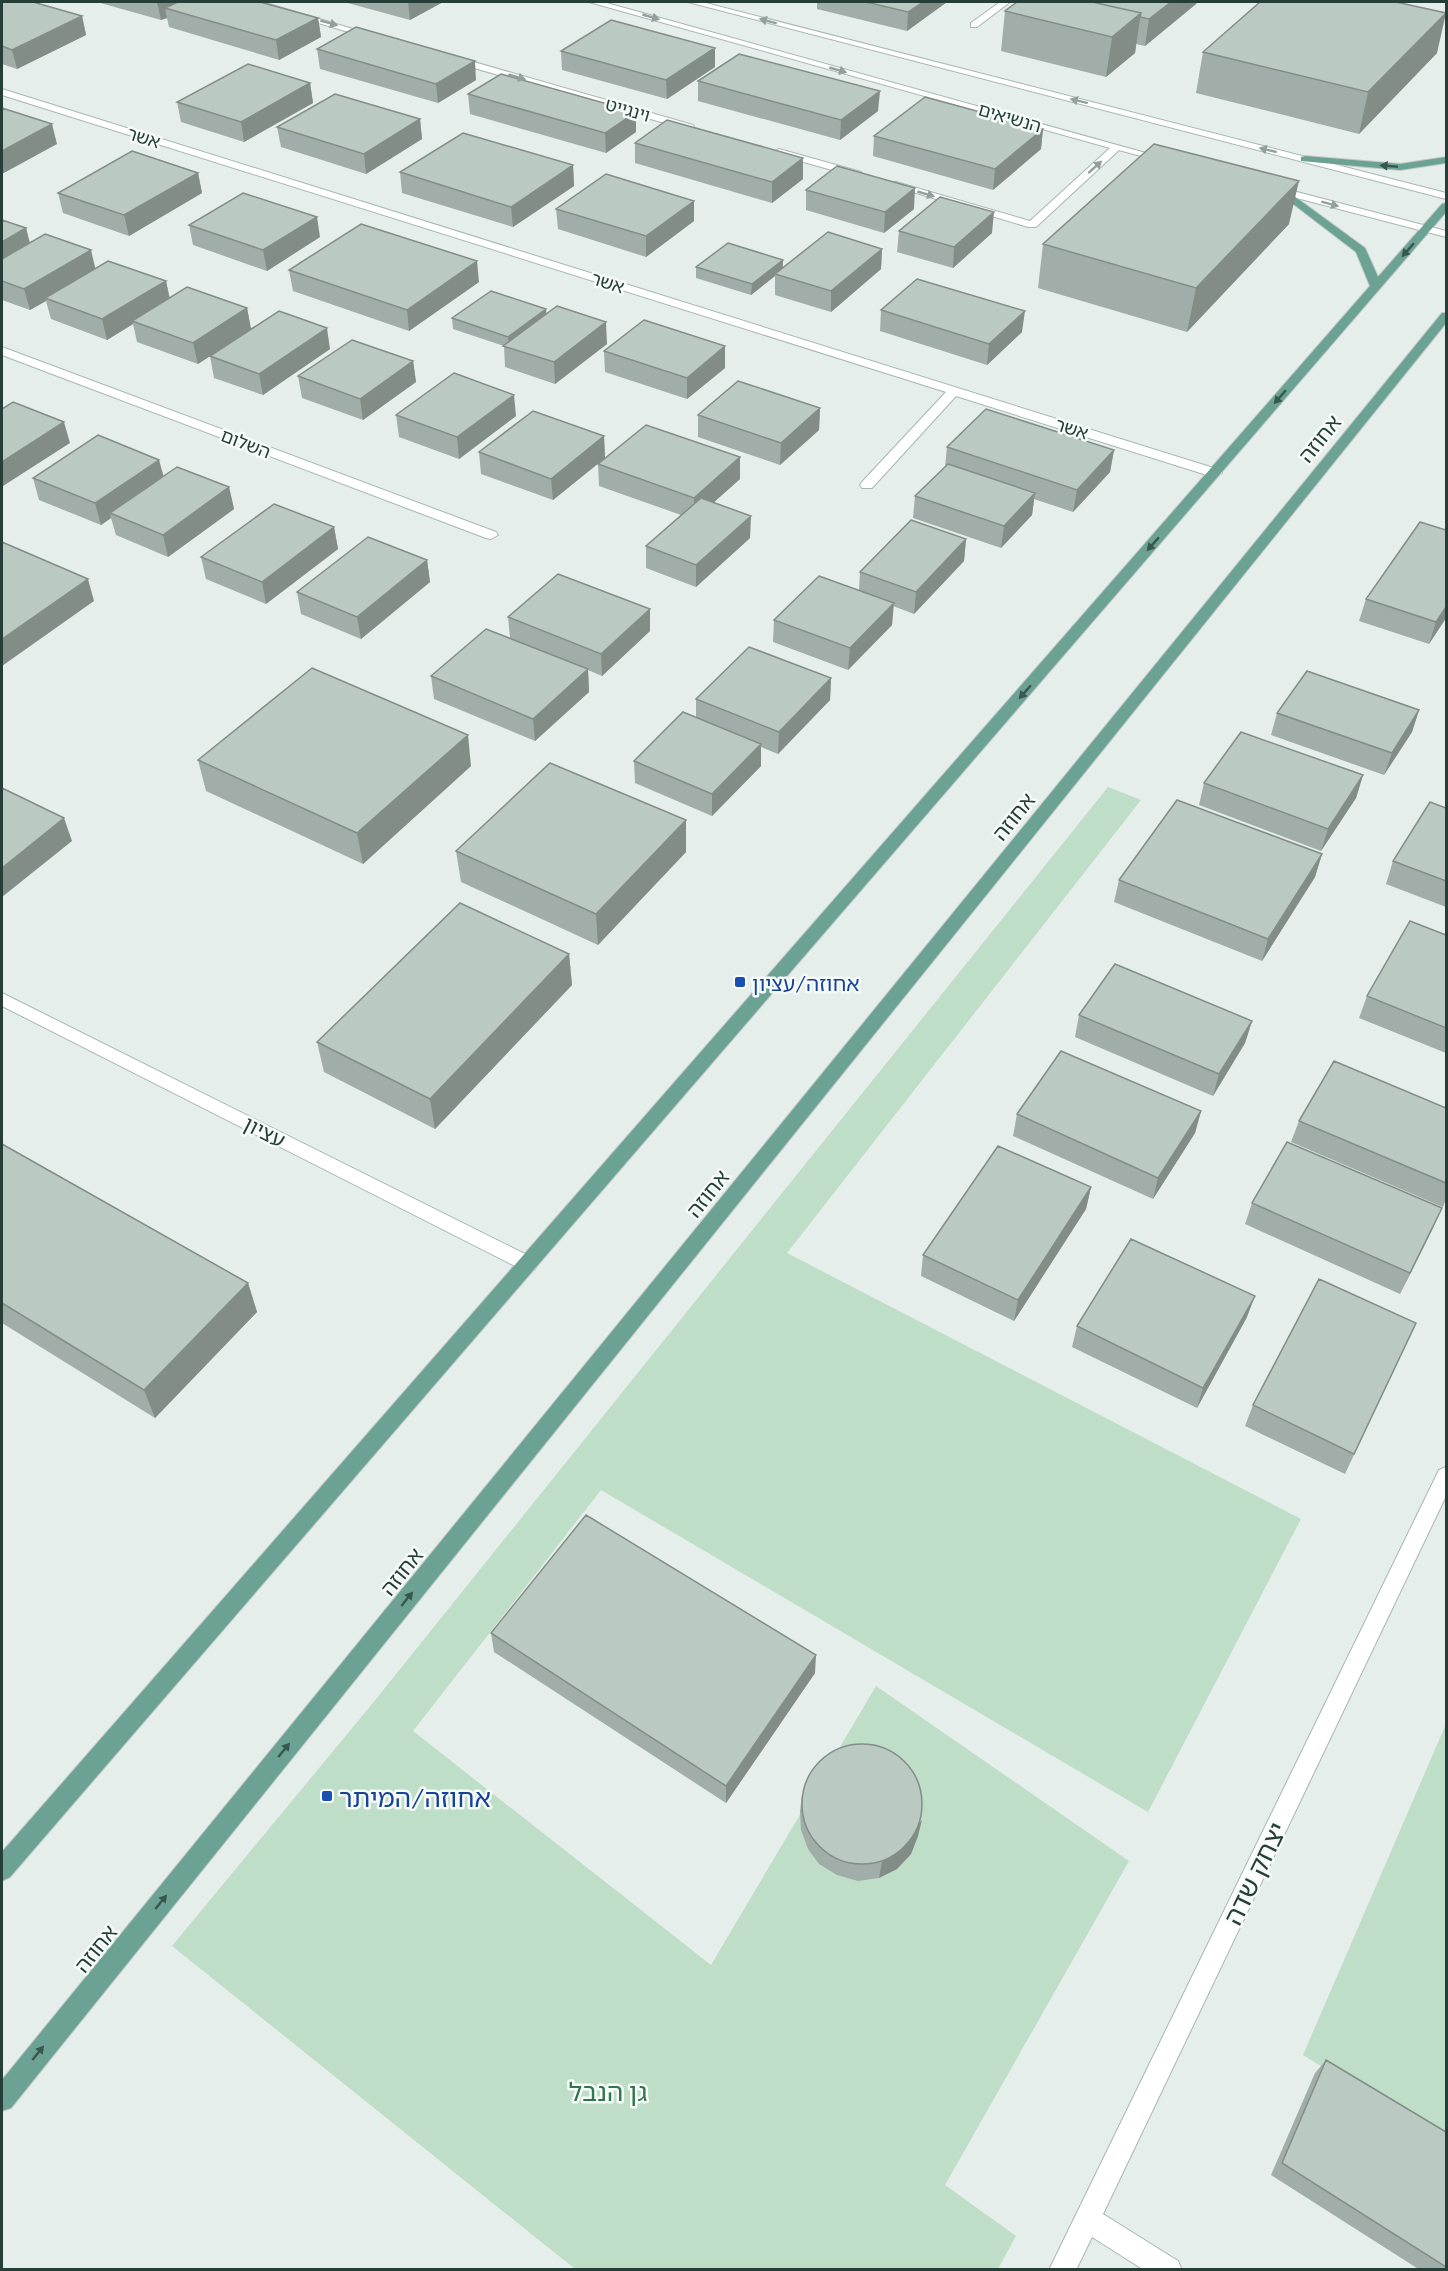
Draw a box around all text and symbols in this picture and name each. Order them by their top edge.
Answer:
one-way arrow [642,13,660,22]
one-way arrow [759,16,777,25]
one-way arrow [320,19,338,28]
one-way arrow [829,65,848,75]
one-way arrow [508,73,526,82]
street label: וינגייט [603,92,653,126]
one-way arrow [1070,96,1088,106]
street label: הנשיאים [976,98,1044,136]
street label: אשר [125,122,163,152]
one-way arrow [1259,144,1277,154]
one-way arrow [1087,161,1102,174]
one-way arrow [1379,161,1398,171]
one-way arrow [917,190,935,199]
one-way arrow [1321,199,1340,209]
one-way arrow [1402,242,1415,257]
street label: אשר [589,267,627,297]
one-way arrow [1274,389,1287,404]
street label: אחוזה [1292,409,1346,467]
street label: אשר [1053,413,1091,443]
street label: השלום [218,424,274,462]
one-way arrow [1146,537,1159,552]
one-way arrow [1018,684,1031,700]
street label: אחוזה [986,787,1040,845]
place label: אחוזה/עציון [752,970,860,995]
marker: אחוזה/עציון [733,975,747,989]
street label: עציון [240,1110,290,1152]
street label: אחוזה [680,1164,734,1222]
street label: אחוזה [374,1542,428,1600]
one-way arrow [400,1592,413,1607]
one-way arrow [278,1743,290,1758]
place label: אחוזה/המיתר [339,1781,491,1812]
marker: אחוזה/המיתר [320,1789,334,1803]
street label: יצחק שדה [1216,1817,1292,1929]
one-way arrow [155,1894,168,1910]
street label: אחוזה [68,1919,122,1977]
one-way arrow [32,2045,45,2061]
park label: גן הנבל [569,2075,648,2106]

